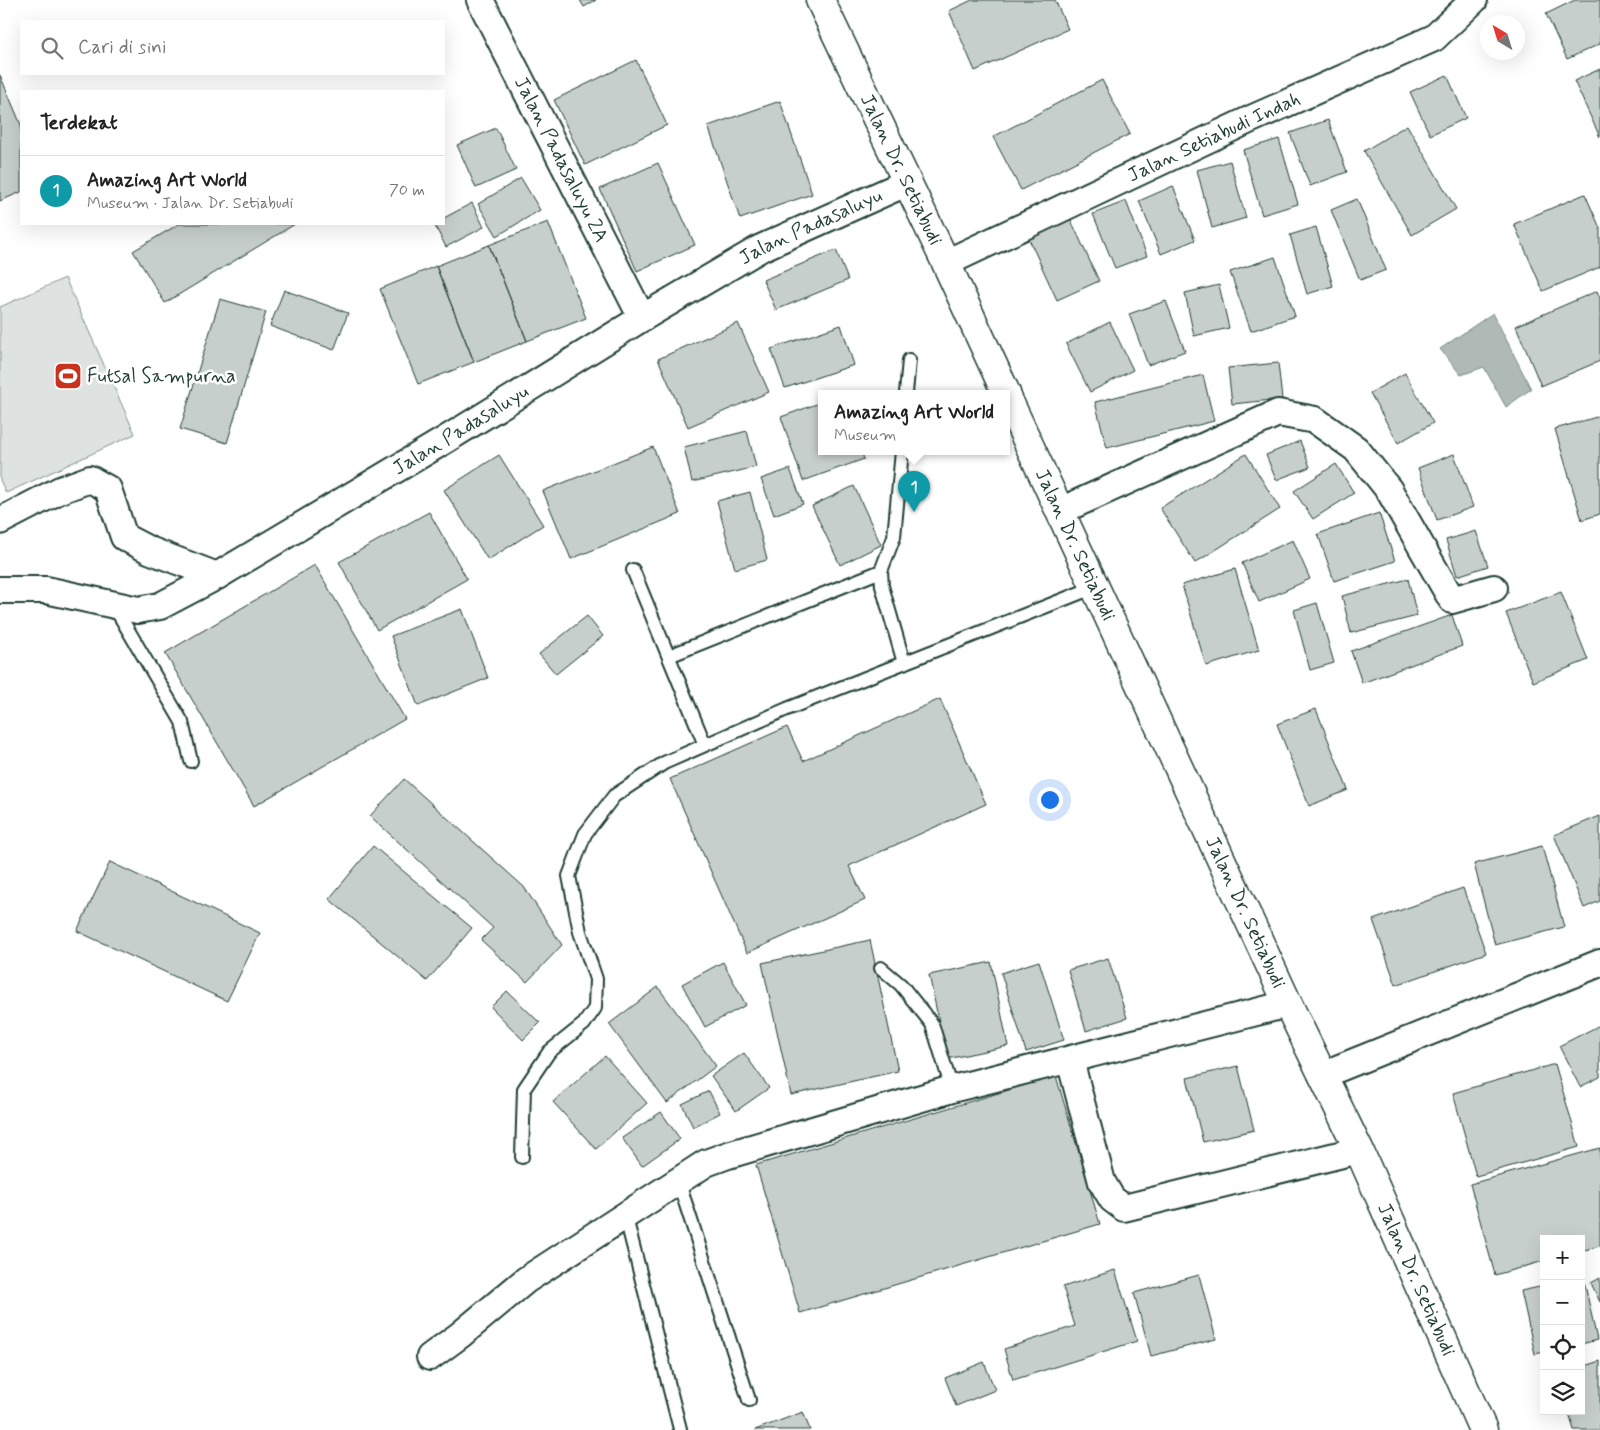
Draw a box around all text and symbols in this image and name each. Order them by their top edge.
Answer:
north arrow [1480,15,1525,60]
search box [20,20,445,75]
icon: search [38,34,66,62]
text: Cari di sini [78,35,166,60]
street label: Jalan Padasaluyu 2A [508,72,615,247]
street label: Jalan Setiabudi Indah [1123,85,1305,189]
street label: Jalan Dr. Setiabudi [853,89,949,250]
text: Terdekat [40,109,118,137]
text: Amazing Art World [87,168,247,193]
text: 1 [52,180,60,201]
text: 70 m [389,180,425,201]
street label: Jalan Padasaluyu [734,182,886,272]
text: Museum · Jalan Dr. Setiabudi [87,193,293,214]
sports icon: Futsal Sampurna [53,361,83,391]
place label: Futsal Sampurna [87,363,236,390]
street label: Jalan Padasaluyu [388,378,534,482]
popup [818,390,1010,455]
text: Amazing Art World [834,400,994,425]
text: Museum [834,425,896,446]
street label: Jalan Dr. Setiabudi [1028,464,1122,625]
pin: 1 [898,471,930,512]
your location [1037,787,1063,813]
street label: Jalan Dr. Setiabudi [1199,832,1292,993]
street label: Jalan Dr. Setiabudi [1371,1199,1462,1360]
map controls [1540,1235,1585,1415]
button: + [1540,1235,1585,1280]
button: − [1540,1280,1585,1325]
button: locate [1540,1325,1585,1370]
button: layers [1540,1370,1585,1415]

